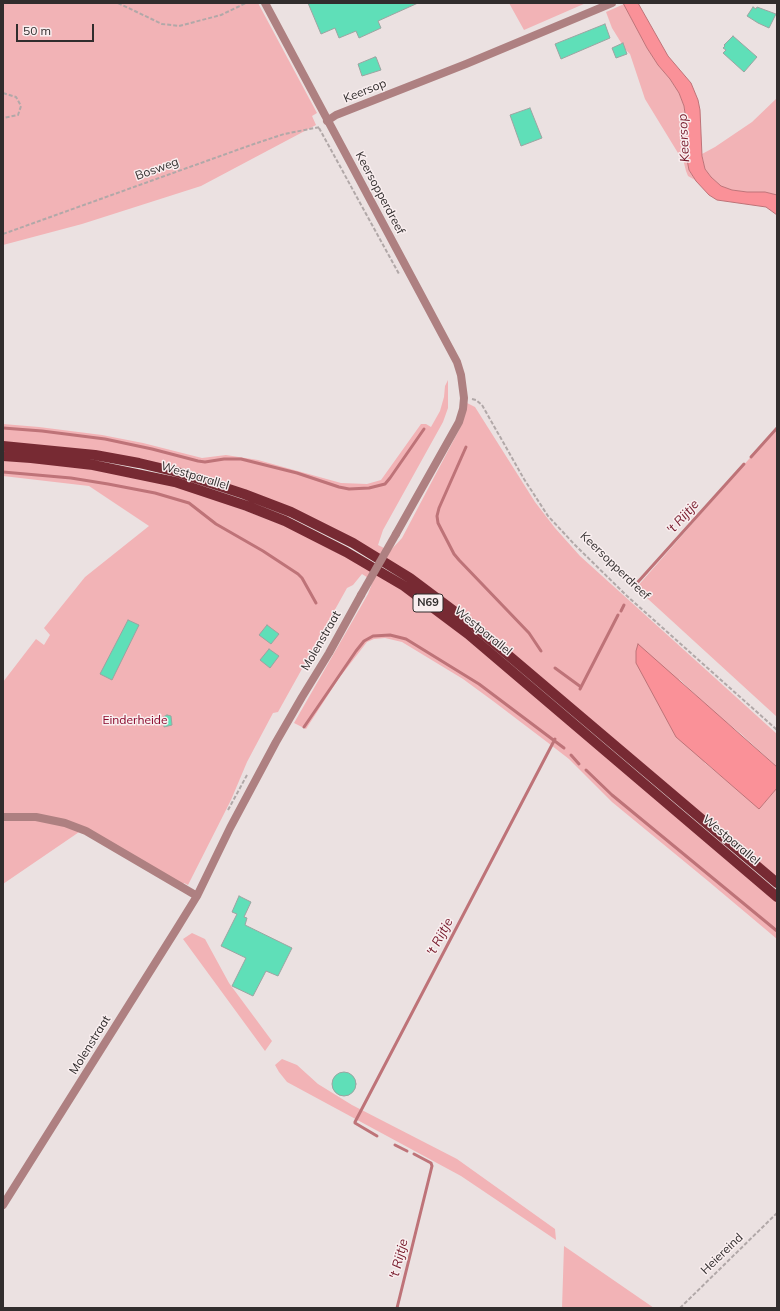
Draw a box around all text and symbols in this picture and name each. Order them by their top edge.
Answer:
scale bar [18,16,96,42]
text: 50 m [23,23,51,38]
street label: Keersop [342,76,388,106]
water label: Keersop [675,113,693,163]
street label: Keersopperdreef [352,149,408,237]
street label: Bosweg [133,155,181,183]
street label: Westparallel [159,459,231,493]
water label: 't Rijtje [664,497,702,537]
street label: Keersopperdreef [577,529,653,603]
road number: N69 [413,594,443,612]
street label: Westparallel [451,603,515,659]
street label: Molenstraat [298,609,344,673]
park label: Einderheide [102,713,168,727]
street label: Westparallel [699,812,763,868]
water label: 't Rijtje [424,915,456,959]
street label: Molenstraat [66,1013,114,1077]
street label: Heiereind [698,1230,746,1278]
water label: 't Rijtje [387,1237,411,1281]

